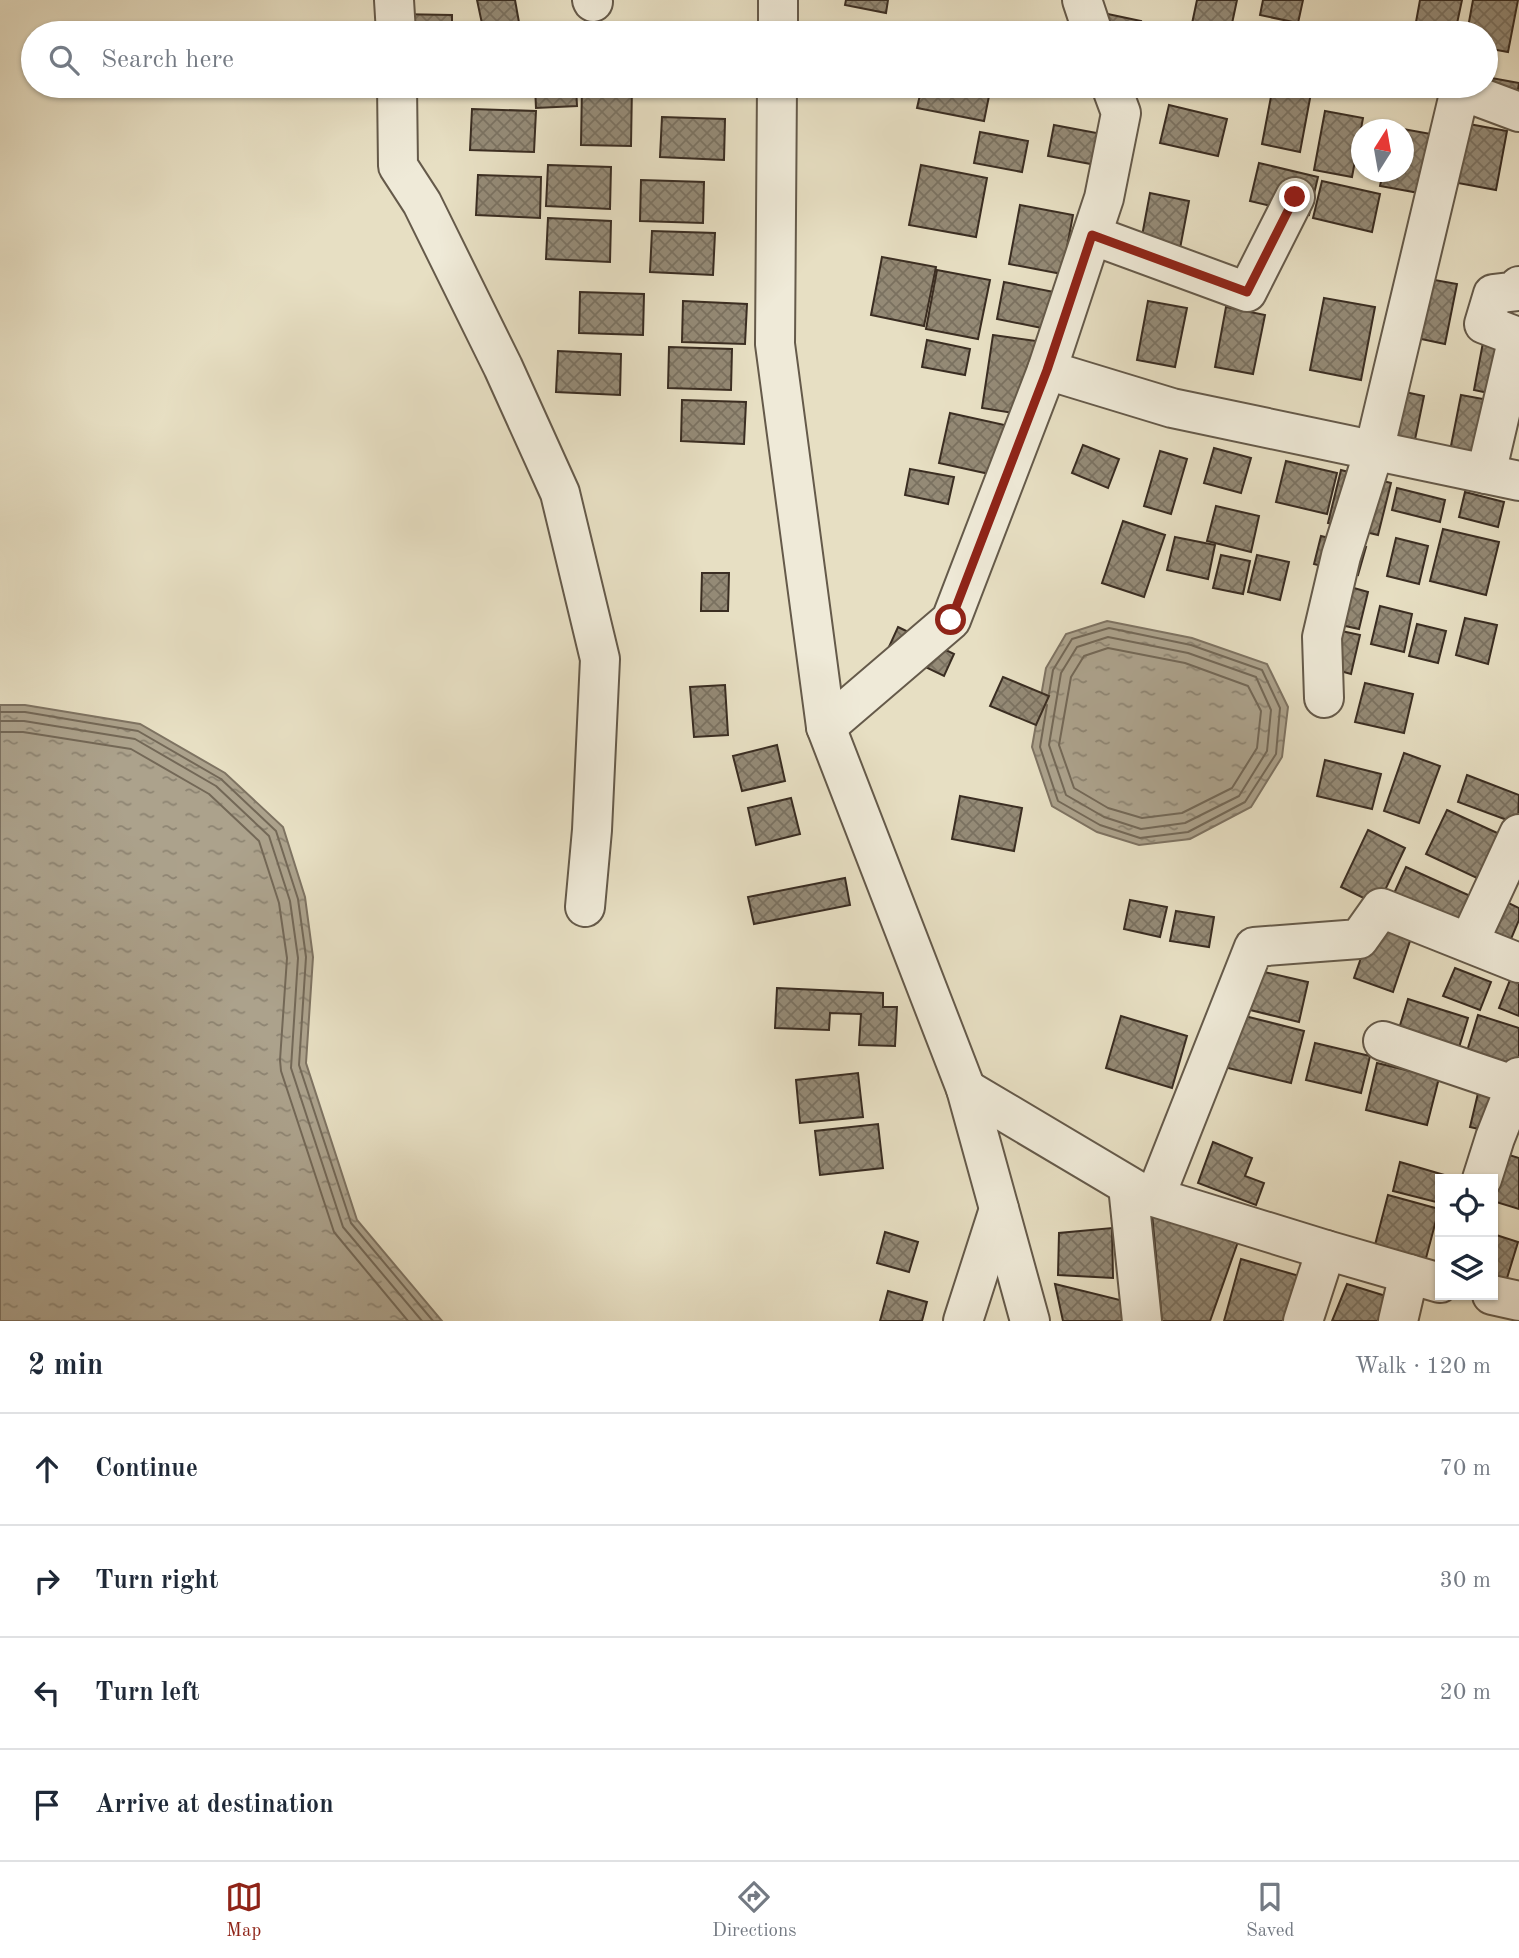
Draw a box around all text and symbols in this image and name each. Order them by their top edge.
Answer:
search box [21,21,1498,98]
icon: search [45,41,83,79]
text: Search here [101,47,234,73]
north arrow [1351,119,1414,182]
route end [1279,181,1310,212]
route start [935,604,966,635]
map controls [1435,1174,1498,1300]
button: locate [1435,1174,1498,1237]
button: layers [1435,1237,1498,1300]
text: 2 min [28,1351,103,1381]
text: Walk · 120 m [1355,1355,1491,1378]
icon: ahead [28,1450,66,1488]
text: Continue [95,1456,198,1482]
text: 70 m [1440,1457,1491,1480]
icon: right [28,1562,66,1600]
text: Turn right [95,1568,218,1594]
text: 30 m [1440,1569,1491,1592]
icon: left [28,1674,66,1712]
text: Turn left [95,1680,200,1706]
text: 20 m [1440,1681,1491,1704]
icon: arrive [28,1786,66,1824]
text: Arrive at destination [95,1792,334,1818]
tab: Map [225,1878,263,1943]
tab: Directions [712,1878,797,1943]
tab: Saved [1246,1878,1294,1943]

